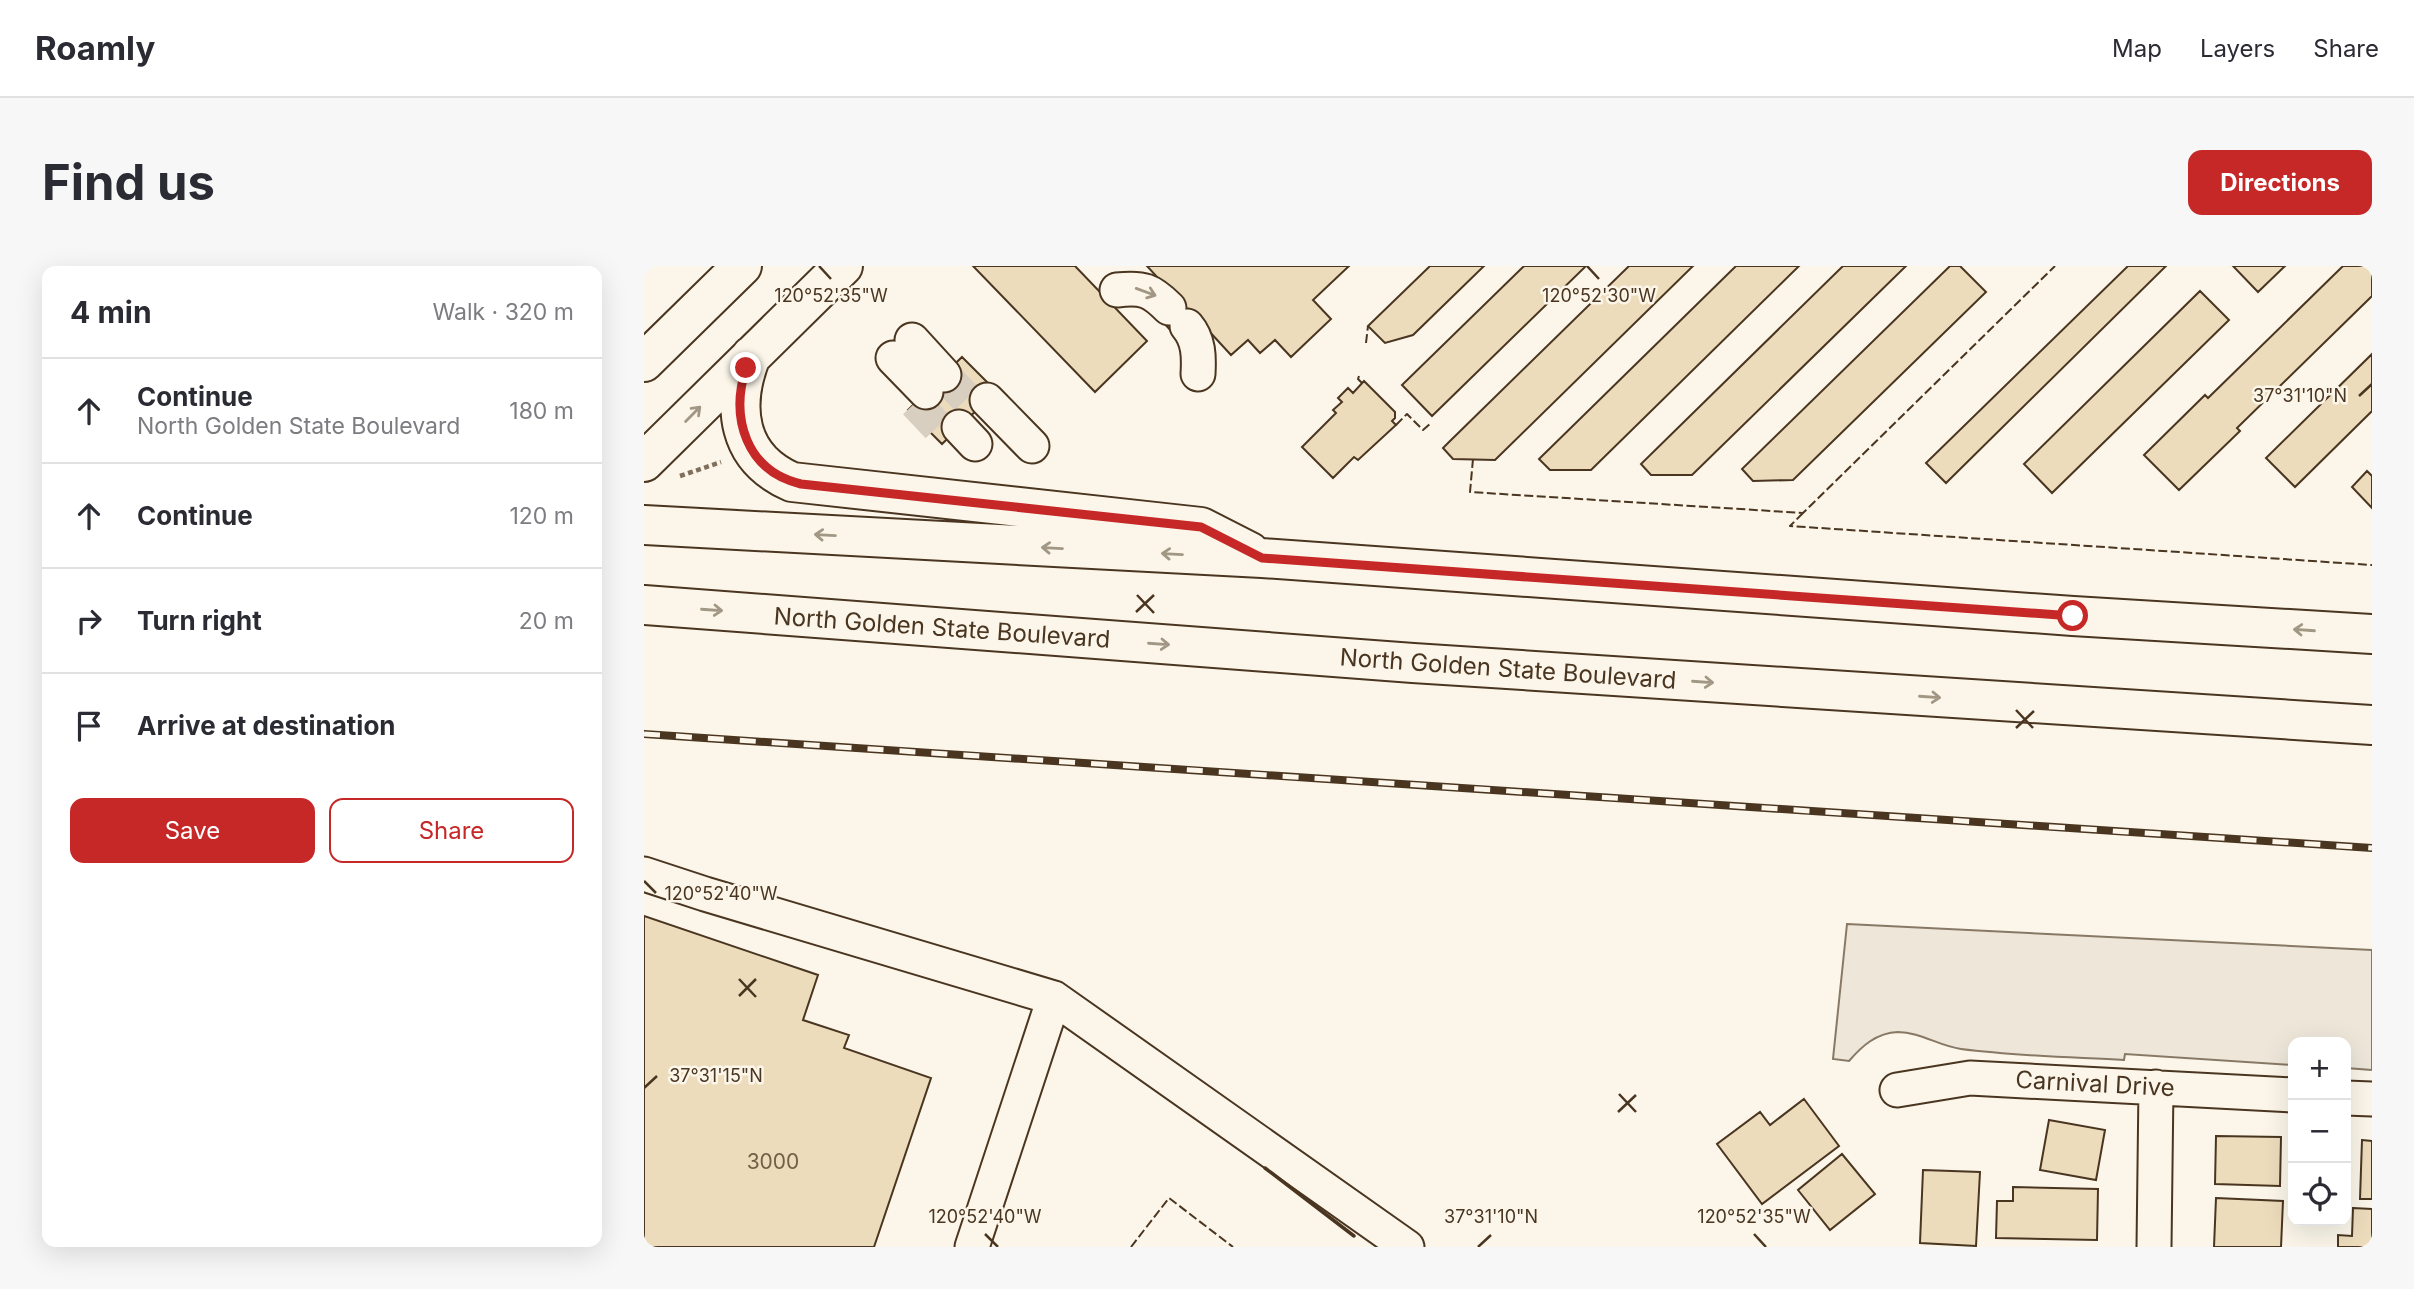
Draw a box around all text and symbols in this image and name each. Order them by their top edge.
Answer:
text: Roamly [35,28,155,68]
text: Map [2112,34,2162,63]
text: Layers [2200,34,2275,63]
text: Share [2313,34,2379,63]
button: Directions [2188,150,2372,215]
text: Find us [42,153,215,212]
text: 120°52'35"W [774,285,888,306]
text: 120°52'30"W [1542,285,1656,306]
one-way arrow [1134,287,1156,299]
text: 4 min [70,294,152,330]
text: Walk · 320 m [432,298,574,326]
route end [730,352,761,383]
text: Continue [137,381,253,412]
text: 37°31'10"N [2253,385,2347,406]
icon: ahead [70,392,108,430]
text: 180 m [509,397,574,425]
one-way arrow [684,405,701,422]
text: North Golden State Boulevard [137,412,460,440]
icon: ahead [70,497,108,535]
text: Continue [137,500,253,531]
text: 120 m [509,502,574,530]
one-way arrow [814,528,837,541]
one-way arrow [1041,541,1064,554]
one-way arrow [1162,547,1184,560]
route start [2057,600,2088,631]
street label: North Golden State Boulevard [773,601,1111,654]
icon: right [70,602,108,640]
one-way arrow [700,604,723,617]
text: Turn right [137,605,262,636]
text: 20 m [519,607,574,635]
one-way arrow [2293,623,2316,636]
one-way arrow [1147,638,1170,651]
street label: North Golden State Boulevard [1339,642,1677,695]
one-way arrow [1692,676,1714,689]
one-way arrow [1919,691,1941,704]
icon: arrive [70,707,108,745]
text: Arrive at destination [137,710,396,741]
button: Save [70,798,315,863]
button: Share [329,798,574,863]
text: 120°52'40"W [664,883,778,904]
map controls [2288,1037,2351,1226]
button: + [2288,1037,2351,1100]
text: 37°31'15"N [669,1065,763,1086]
street label: Carnival Drive [2015,1065,2175,1102]
button: − [2288,1100,2351,1163]
house number: 3000 [747,1149,799,1174]
button: locate [2288,1163,2351,1226]
text: 120°52'40"W [928,1206,1042,1227]
text: 37°31'10"N [1444,1206,1538,1227]
text: 120°52'35"W [1697,1206,1811,1227]

